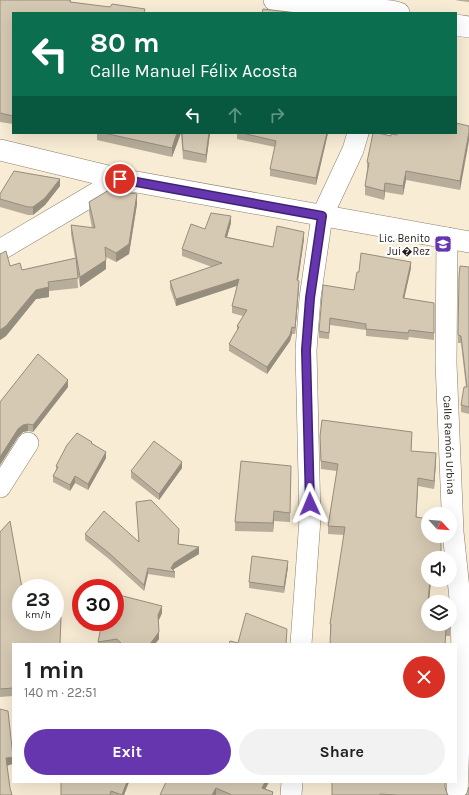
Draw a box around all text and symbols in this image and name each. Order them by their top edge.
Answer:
text: 80 m [90,26,159,59]
icon: left [24,28,76,80]
text: Calle Manuel Félix Acosta [90,60,298,82]
icon: left [182,104,204,126]
icon: ahead [224,104,246,126]
icon: right [266,104,288,126]
pin [103,162,137,196]
icon: arrive [109,168,131,190]
place label: Lic. Benito Jui�Rez [379,232,430,258]
school or university icon: Lic. Benito Jui�Rez [433,234,453,254]
street label: Calle Ramón Urbina [440,395,457,495]
position arrow [289,483,331,525]
north arrow [421,507,457,543]
map controls [421,507,457,631]
button: sound [421,551,457,587]
speed limit sign: 30 [72,579,124,631]
text: 23 [26,588,50,611]
button: layers [421,595,457,631]
text: km/h [25,609,51,621]
text: 1 min [24,656,84,684]
button: close [403,656,445,698]
text: 140 m · 22:51 [24,685,97,700]
button: Exit [24,729,231,775]
button: Share [239,729,445,775]

